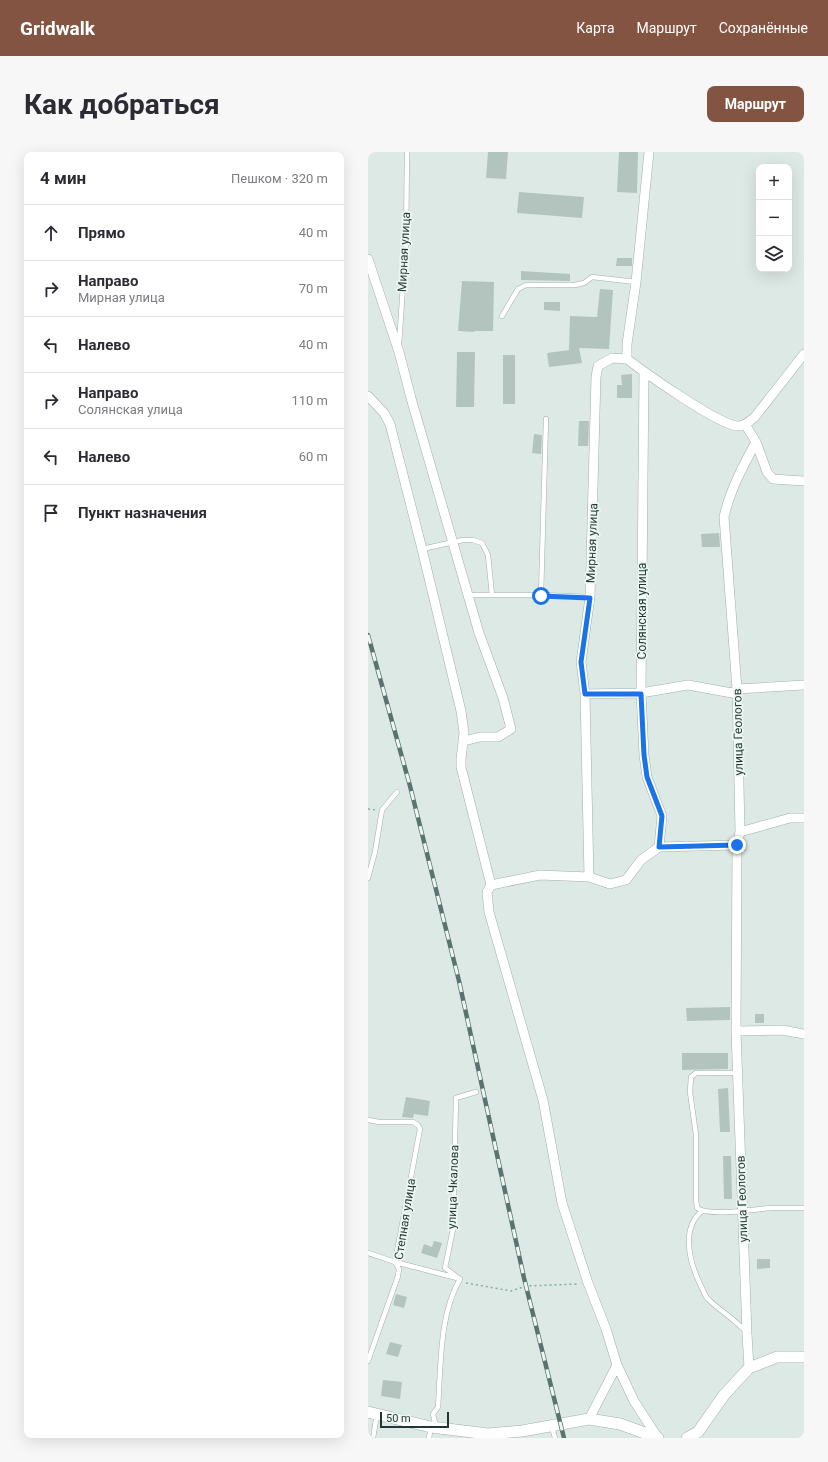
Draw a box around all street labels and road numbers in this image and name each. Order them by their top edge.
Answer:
street label: Мирная улица [395,212,413,292]
street label: Мирная улица [584,503,600,583]
street label: Солянская улица [635,563,649,659]
street label: улица Геологов [730,688,746,776]
street label: улица Чкалова [445,1145,461,1229]
street label: улица Геологов [733,1155,751,1243]
street label: Степная улица [392,1177,418,1261]

